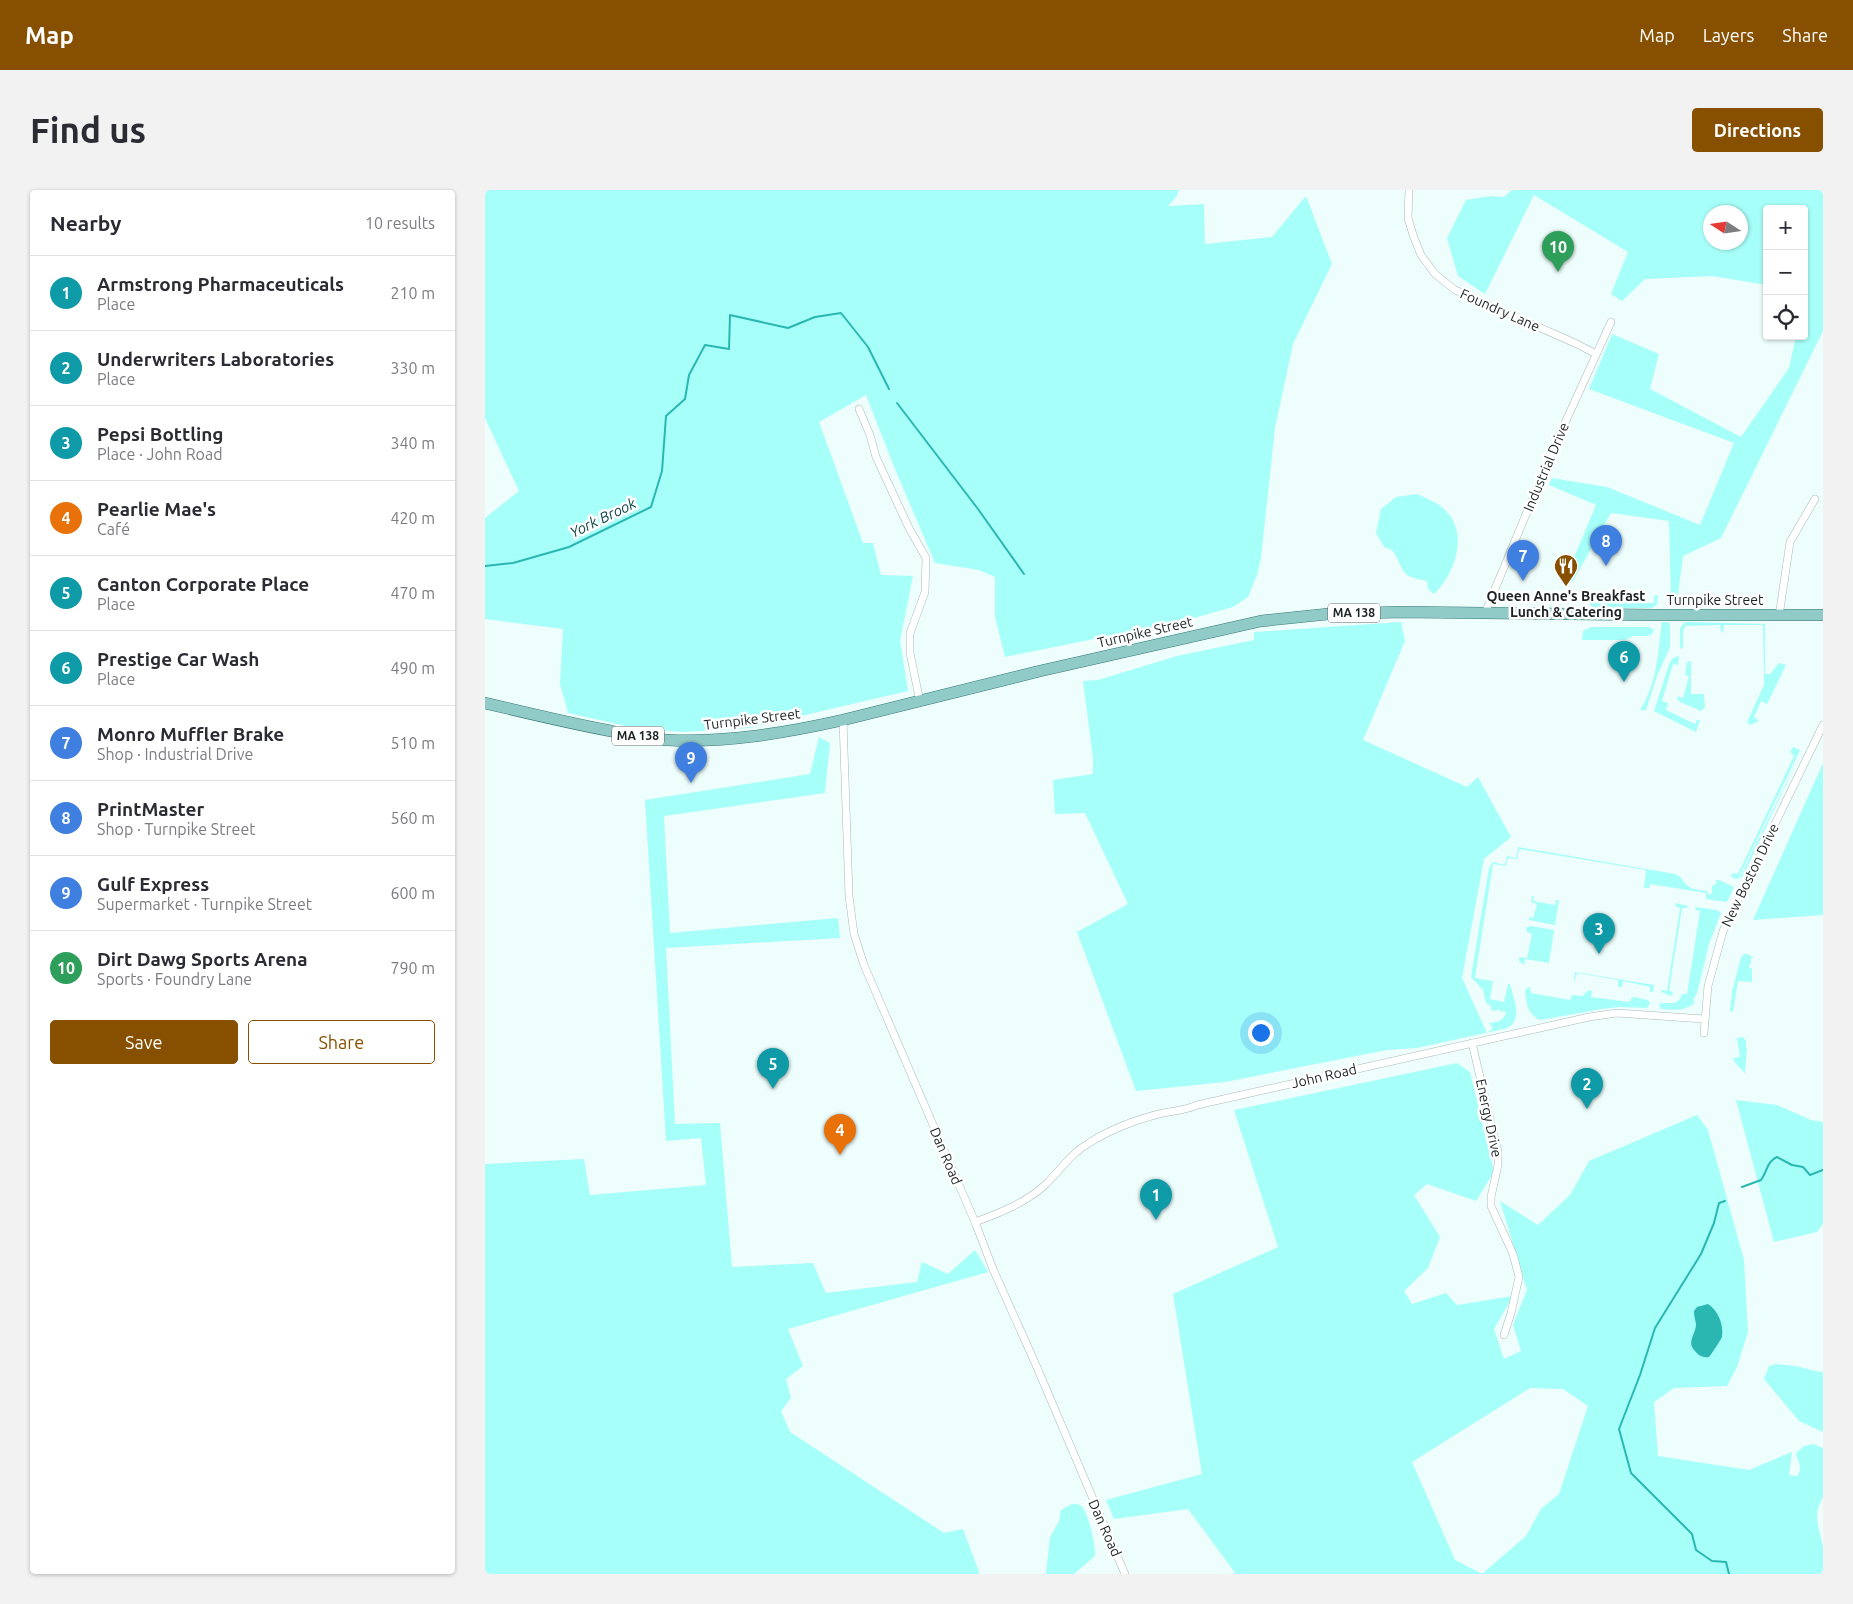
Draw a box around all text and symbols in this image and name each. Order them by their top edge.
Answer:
text: Map [25,22,74,49]
text: Map [1639,25,1675,45]
text: Layers [1703,25,1754,45]
text: Share [1782,25,1828,45]
button: Directions [1692,108,1823,152]
text: Find us [30,110,146,150]
north arrow [1703,205,1748,250]
map controls [1763,205,1808,340]
button: + [1763,205,1808,250]
text: Nearby [50,211,121,235]
text: 10 results [365,214,435,232]
pin: 10 [1542,231,1574,272]
button: − [1763,250,1808,295]
text: Armstrong Pharmaceuticals [97,273,344,295]
text: 1 [61,284,71,302]
text: 210 m [390,284,435,302]
street label: Foundry Lane [1458,285,1542,335]
text: Place [97,295,135,313]
button: locate [1763,295,1808,340]
text: Underwriters Laboratories [97,348,334,370]
text: 2 [61,359,71,377]
text: 330 m [390,359,435,377]
text: Place [97,370,135,388]
street label: Industrial Drive [1520,420,1572,514]
text: Pepsi Bottling [97,423,224,445]
text: 3 [61,434,71,452]
text: 340 m [390,434,435,452]
text: Place · John Road [97,445,223,463]
water label: York Brook [567,494,639,541]
text: Pearlie Mae's [97,498,216,520]
text: 4 [61,509,71,527]
text: 420 m [390,509,435,527]
text: Café [97,520,130,538]
pin: 8 [1590,525,1622,566]
pin: 7 [1507,540,1539,581]
restaurant icon: Queen Anne's Breakfast Lunch & Catering [1553,553,1579,587]
text: Canton Corporate Place [97,573,309,595]
text: 5 [61,584,71,602]
text: 470 m [390,584,435,602]
place label: Queen Anne's Breakfast Lunch & Catering [1487,588,1645,620]
street label: Turnpike Street [1666,592,1764,608]
text: Place [97,595,135,613]
road number: MA 138 [1328,603,1380,622]
street label: Turnpike Street [1096,613,1195,651]
pin: 6 [1608,641,1640,682]
text: Prestige Car Wash [97,648,259,670]
text: 6 [61,659,71,677]
text: 490 m [390,659,435,677]
text: Place [97,670,135,688]
street label: Turnpike Street [703,705,802,733]
text: Monro Muffler Brake [97,723,284,745]
road number: MA 138 [612,726,664,746]
text: 7 [61,734,71,752]
text: 510 m [390,734,435,752]
pin: 9 [675,742,707,783]
text: Shop · Industrial Drive [97,745,253,763]
text: PrintMaster [97,798,204,820]
text: 8 [61,809,71,827]
text: 560 m [390,809,435,827]
text: Shop · Turnpike Street [97,820,256,838]
street label: New Boston Drive [1718,821,1782,929]
text: Gulf Express [97,873,209,895]
text: 9 [61,884,71,902]
text: 600 m [390,884,435,902]
text: Supermarket · Turnpike Street [97,895,312,913]
pin: 3 [1583,913,1615,954]
text: Dirt Dawg Sports Arena [97,948,308,970]
text: 10 [57,959,75,977]
text: 790 m [390,959,435,977]
text: Sports · Foundry Lane [97,970,252,988]
button: Save [50,1020,238,1064]
button: Share [248,1020,435,1064]
your location [1248,1020,1274,1046]
pin: 5 [757,1048,789,1089]
street label: John Road [1290,1061,1358,1091]
pin: 2 [1571,1068,1603,1109]
street label: Energy Drive [1473,1077,1505,1159]
pin: 4 [824,1114,856,1155]
street label: Dan Road [927,1125,965,1187]
pin: 1 [1140,1179,1172,1220]
street label: Dan Road [1085,1497,1125,1559]

